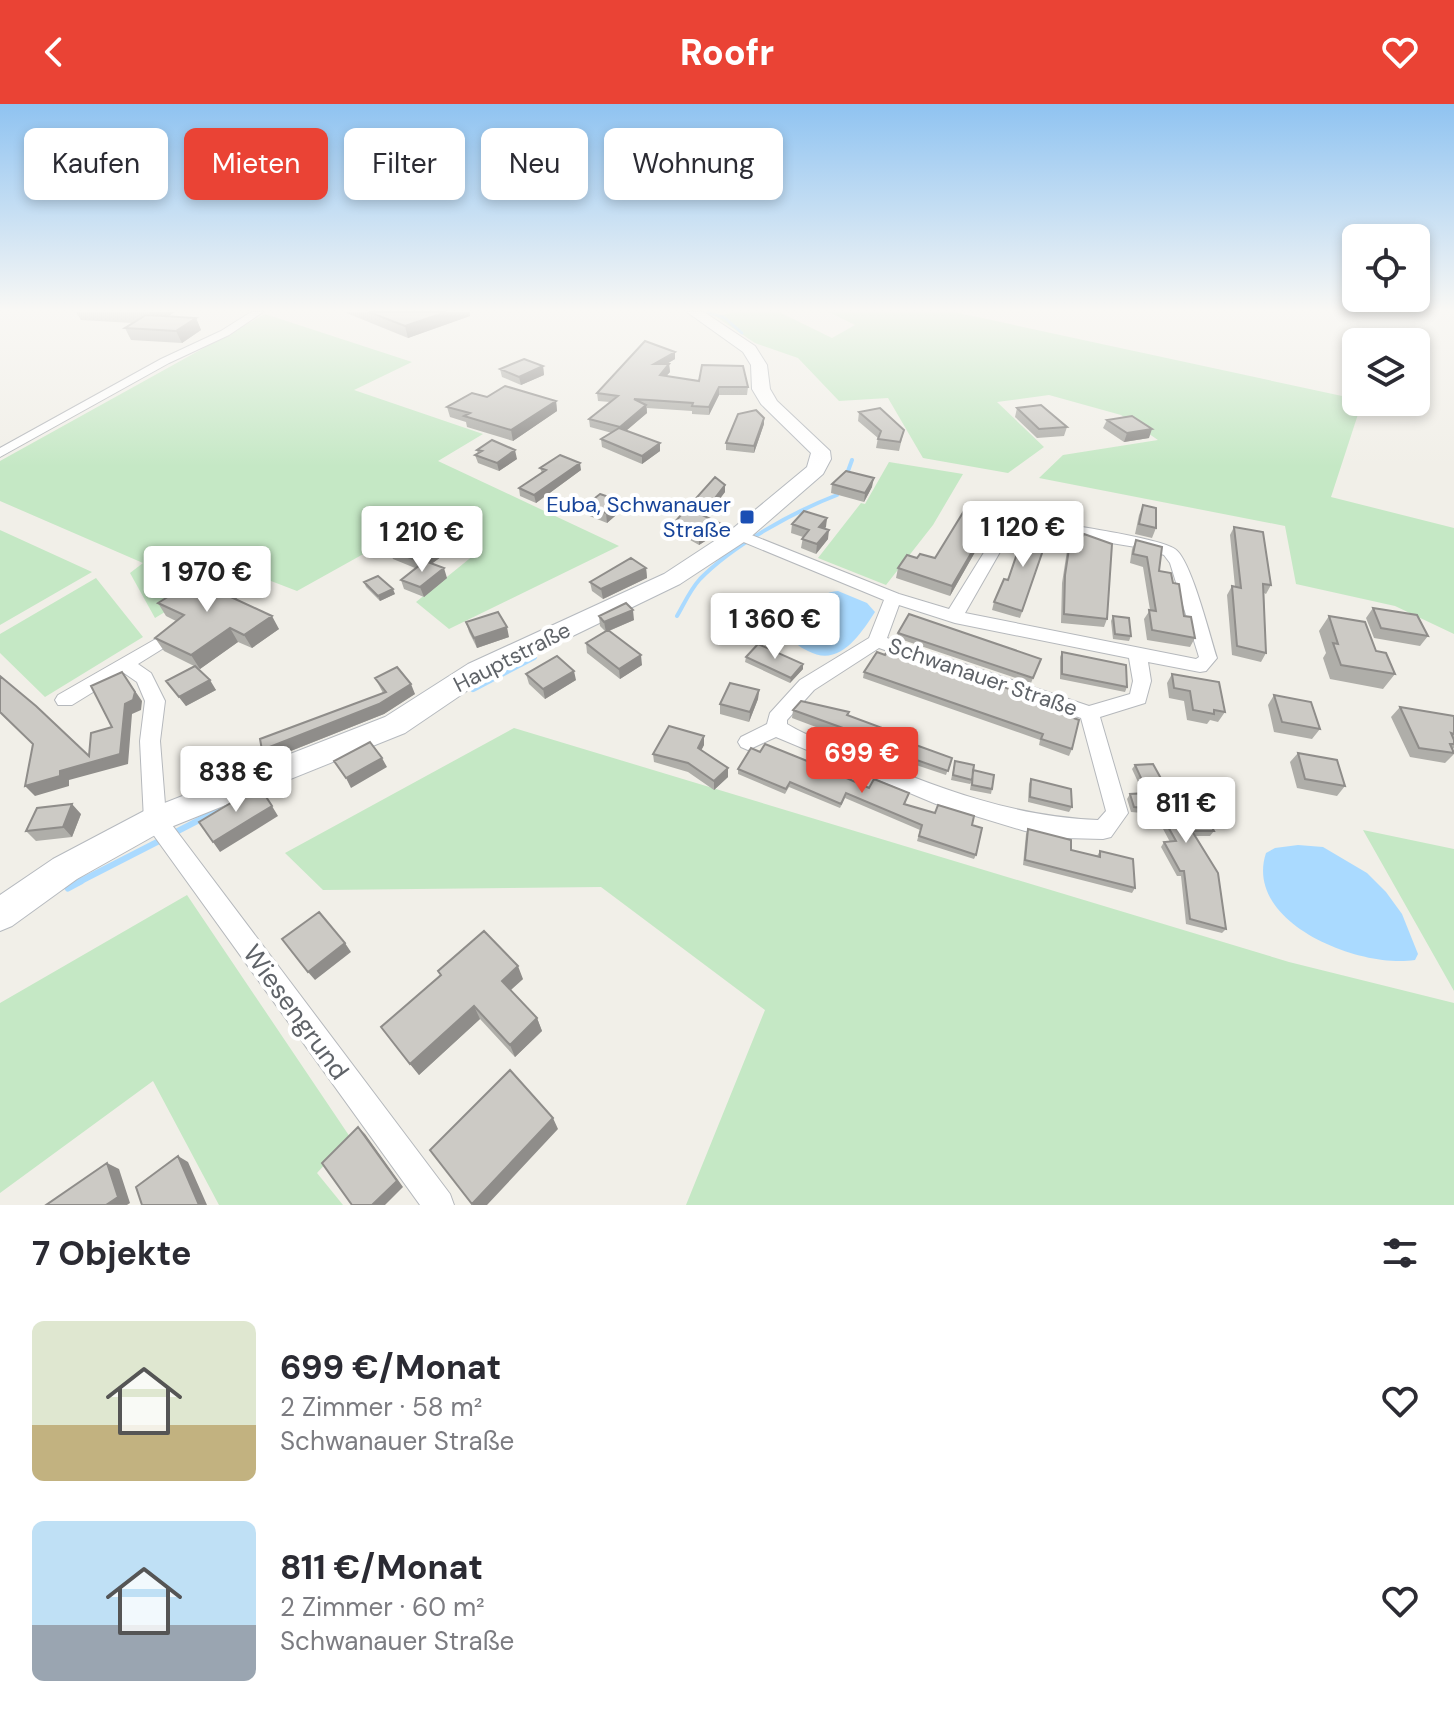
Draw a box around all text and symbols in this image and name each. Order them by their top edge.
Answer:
text: Roofr [680,29,774,76]
icon: back [32,30,76,74]
icon: heart [1378,30,1422,74]
chip: Kaufen [24,128,168,200]
chip: Mieten [184,128,328,200]
chip: Filter [344,128,465,200]
chip: Neu [481,128,588,200]
chip: Wohnung [604,128,783,200]
map controls [1342,224,1430,416]
button: locate [1342,224,1430,312]
button: layers [1342,328,1430,416]
place label: Euba, Schwanauer Straße [546,490,731,544]
pin: 1 120 € [949,501,1097,569]
pin: 1 210 € [348,506,496,574]
marker: Euba, Schwanauer Straße [738,508,756,526]
text: 1 120 € [981,510,1065,544]
text: 1 210 € [380,515,465,549]
pin: 1 970 € [133,546,281,614]
text: 1 970 € [162,555,252,589]
pin: 1 360 € [701,593,849,661]
text: 1 360 € [729,602,821,636]
street label: Hauptstraße [449,615,575,699]
street label: Schwanauer Straße [885,631,1081,723]
pin: 699 € [806,727,918,795]
text: 699 € [824,736,900,770]
pin: 838 € [180,746,292,814]
text: 838 € [198,755,274,789]
pin: 811 € [1130,777,1242,845]
text: 811 € [1155,786,1217,820]
street label: Wiesengrund [235,938,357,1086]
text: 7 Objekte [32,1231,191,1276]
icon: filters [1378,1231,1422,1275]
text: 699 €/Monat [280,1345,501,1390]
icon: home [96,1353,192,1449]
icon: heart [1378,1379,1422,1423]
text: 2 Zimmer · 58 m² [280,1390,482,1424]
text: Schwanauer Straße [280,1424,514,1458]
text: 811 €/Monat [280,1545,483,1590]
icon: home [96,1553,192,1649]
icon: heart [1378,1579,1422,1623]
text: 2 Zimmer · 60 m² [280,1590,485,1624]
text: Schwanauer Straße [280,1624,514,1658]

